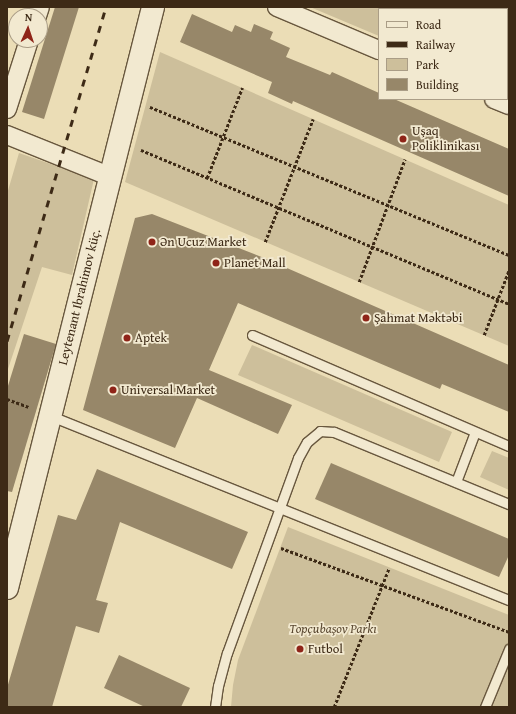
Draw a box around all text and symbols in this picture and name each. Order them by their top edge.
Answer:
north arrow [8,8,48,48]
legend [378,8,508,100]
text: N [24,9,33,25]
text: Road [416,16,441,33]
text: Railway [416,36,455,53]
text: Park [416,56,439,73]
text: Building [416,76,459,93]
place label: Uşaq Poliklinikası [412,124,479,155]
marker: Uşaq Poliklinikası [397,133,409,145]
street label: Leytenant Ibrahimov küç. [56,227,104,367]
place label: Ən Ucuz Market [160,234,246,250]
marker: Ən Ucuz Market [147,237,157,247]
place label: Planet Mall [224,255,286,271]
marker: Planet Mall [211,258,221,268]
place label: Şahmat Məktəbi [374,310,462,326]
marker: Şahmat Məktəbi [361,313,371,323]
place label: Aptek [135,330,167,346]
marker: Aptek [122,333,132,343]
place label: Universal Market [121,382,215,398]
marker: Universal Market [108,385,118,395]
park label: Topçubaşov Parkı [289,621,377,637]
place label: Futbol [308,641,343,657]
marker: Futbol [295,644,305,654]

